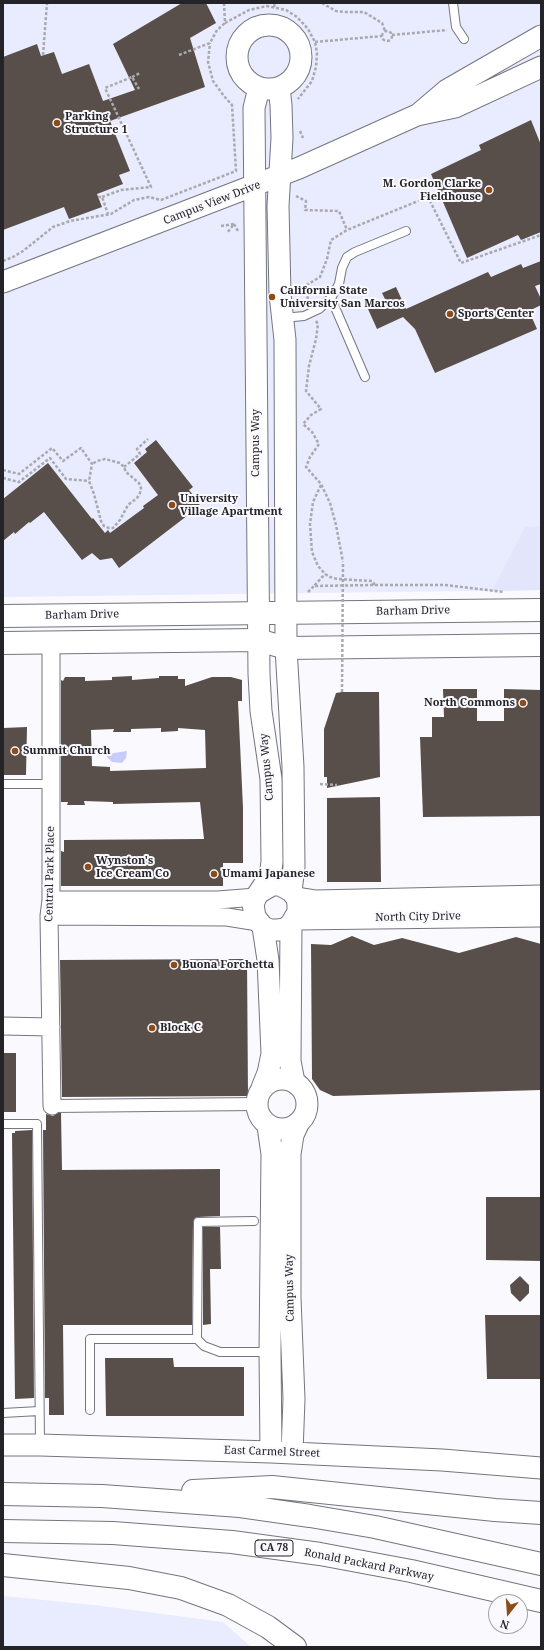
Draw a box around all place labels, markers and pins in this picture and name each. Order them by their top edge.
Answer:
place label: Parking Structure 1 [65,110,128,136]
marker: Parking Structure 1 [52,118,62,128]
place label: M. Gordon Clarke Fieldhouse [383,177,481,203]
marker: M. Gordon Clarke Fieldhouse [484,185,494,195]
place label: California State University San Marcos [280,284,405,310]
marker: California State University San Marcos [267,292,277,302]
place label: Sports Center [458,307,534,321]
marker: Sports Center [445,309,455,319]
place label: University Village Apartment [180,492,282,518]
marker: University Village Apartment [167,500,177,510]
place label: North Commons [424,696,515,710]
marker: North Commons [518,698,528,708]
place label: Summit Church [23,744,111,758]
marker: Summit Church [10,746,20,756]
place label: Wynston's Ice Cream Co [96,854,169,880]
marker: Wynston's Ice Cream Co [83,862,93,872]
place label: Umami Japanese [222,867,315,881]
marker: Umami Japanese [209,869,219,879]
place label: Buona Forchetta [182,958,274,972]
marker: Buona Forchetta [169,960,179,970]
place label: Block C [160,1021,201,1035]
marker: Block C [147,1023,157,1033]

